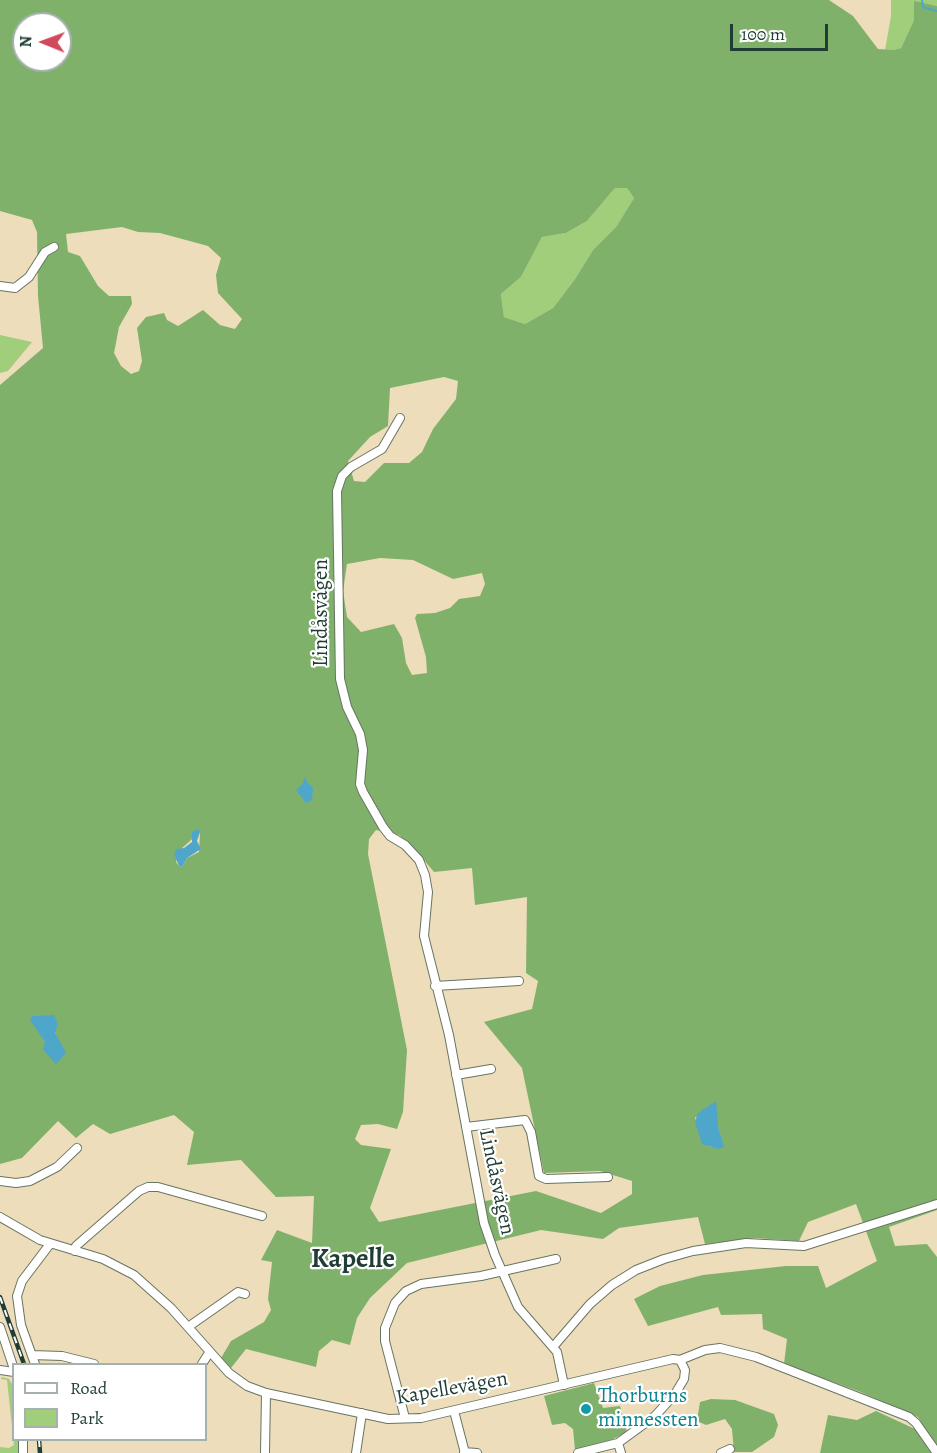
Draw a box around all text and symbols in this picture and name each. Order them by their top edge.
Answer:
north arrow [12,12,72,72]
scale bar [733,12,830,50]
text: 100 m [741,22,785,46]
text: N [15,36,37,48]
street label: Lindåsvägen [309,559,335,667]
street label: Lindåsvägen [472,1127,520,1237]
district label: Kapelle [311,1244,395,1276]
legend [12,1363,207,1441]
street label: Kapellevägen [394,1367,510,1411]
text: Road [70,1376,107,1400]
place label: Thorburns minnessten [598,1384,699,1434]
marker: Thorburns minnessten [579,1402,593,1416]
text: Park [70,1406,104,1430]

